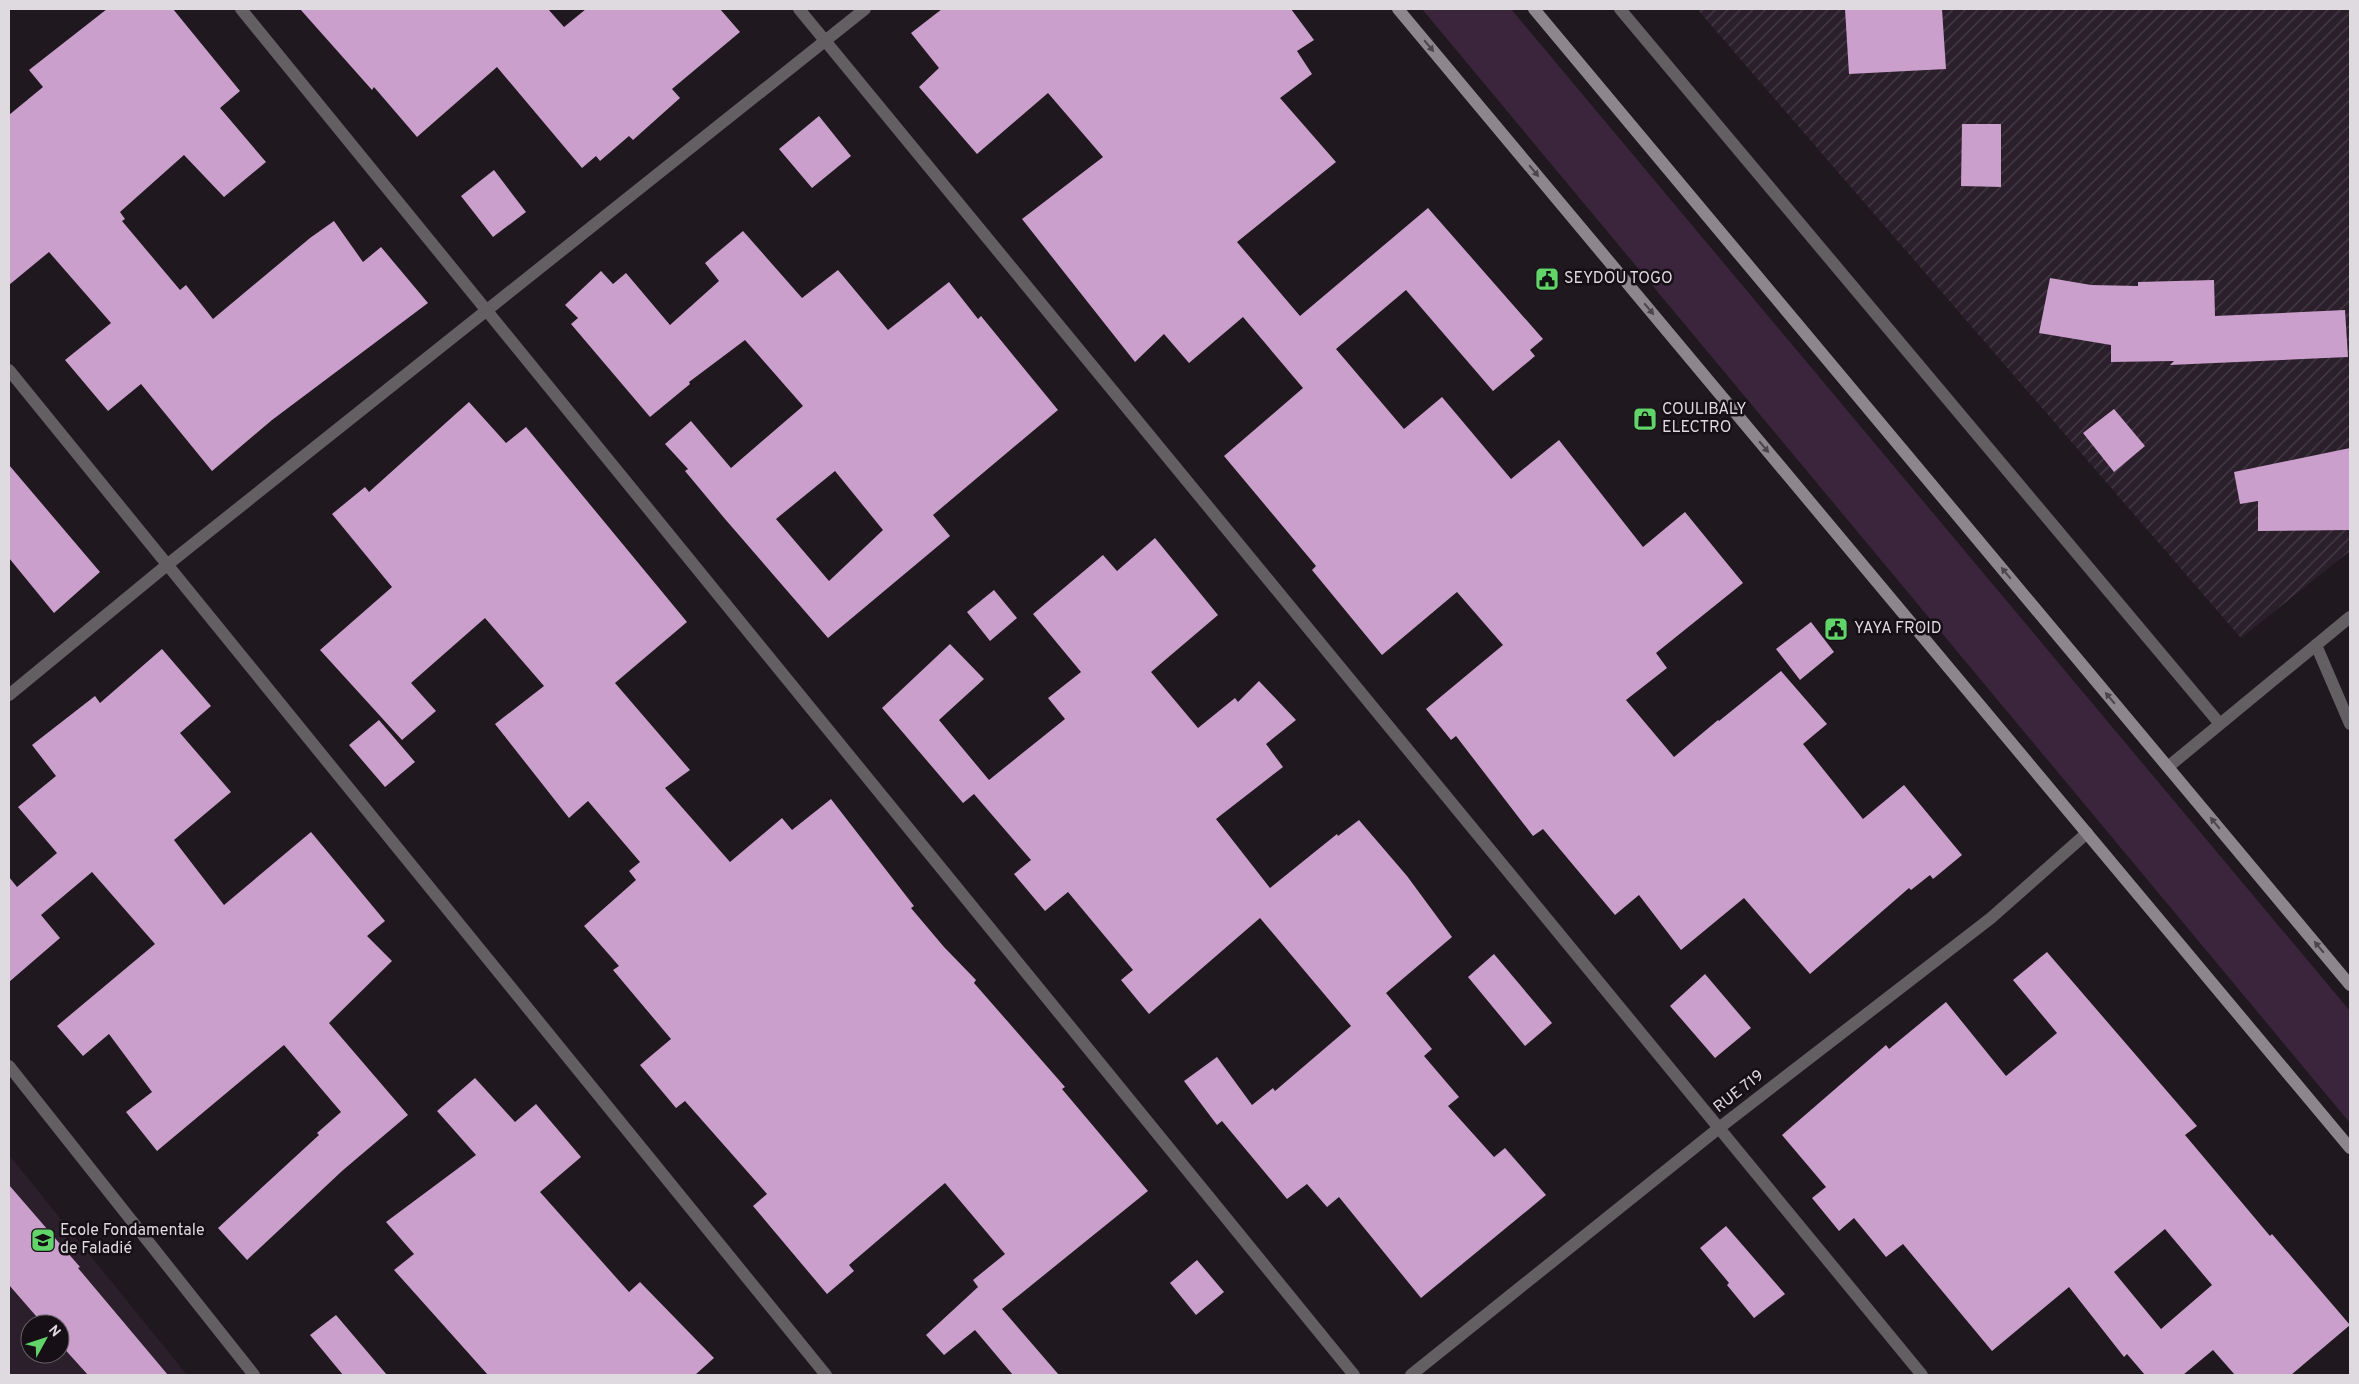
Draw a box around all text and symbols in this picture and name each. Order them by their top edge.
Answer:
one-way arrow [1424,39,1435,52]
one-way arrow [1528,164,1539,177]
public building icon: SEYDOU TOGO [1534,266,1560,292]
place label: SEYDOU TOGO [1564,269,1673,289]
one-way arrow [1643,303,1654,315]
place label: COULIBALY ELECTRO [1662,400,1747,438]
shop icon: COULIBALY ELECTRO [1632,406,1658,432]
one-way arrow [1759,440,1770,453]
one-way arrow [2001,567,2012,580]
public building icon: YAYA FROID [1823,616,1849,642]
place label: YAYA FROID [1854,619,1942,639]
one-way arrow [2105,692,2116,705]
one-way arrow [2209,816,2220,829]
one-way arrow [2313,942,2325,954]
street label: RUE 719 [1710,1066,1768,1118]
place label: Ecole Fondamentale de Faladié [60,1221,205,1259]
school or university icon: Ecole Fondamentale de Faladié [30,1227,56,1253]
north arrow [20,1314,70,1364]
text: N [44,1322,64,1341]

